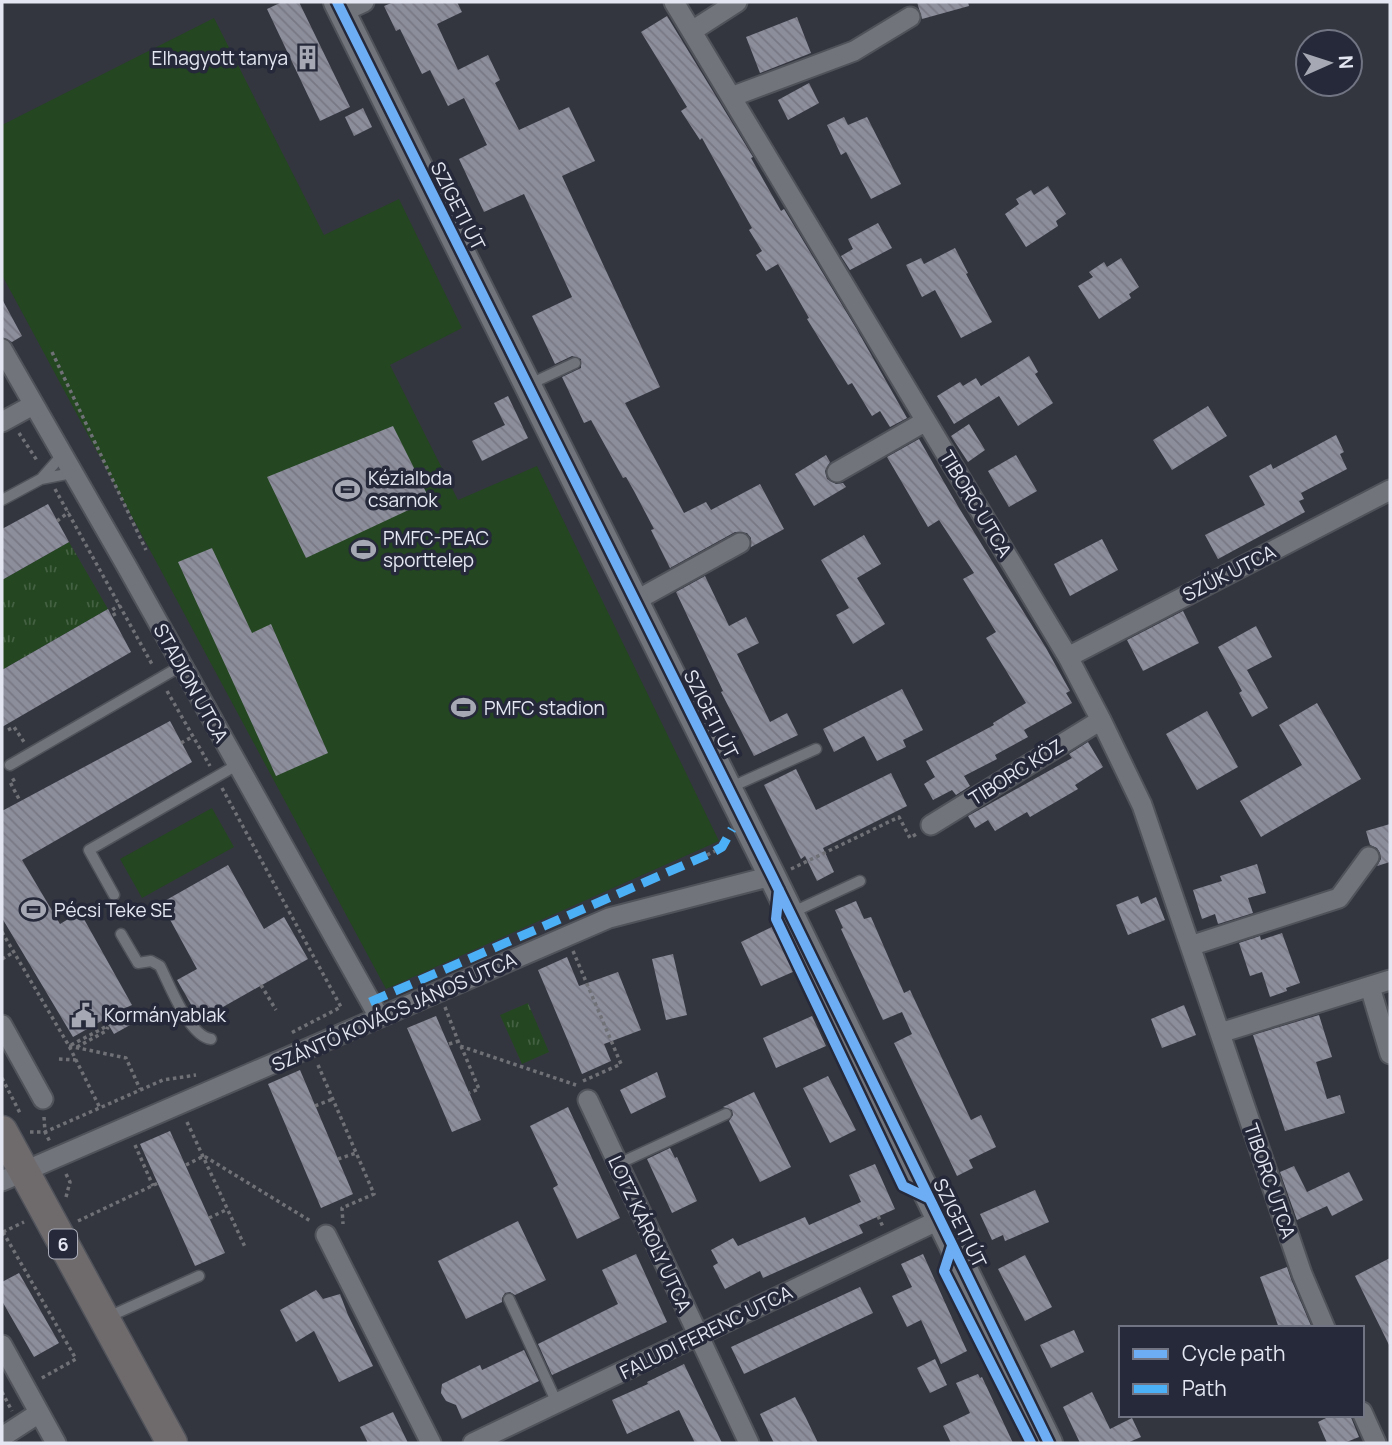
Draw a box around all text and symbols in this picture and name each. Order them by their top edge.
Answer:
north arrow [1294,28,1364,98]
building icon: Elhagyott tanya [294,44,322,72]
place label: Elhagyott tanya [152,45,288,71]
text: N [1333,55,1359,70]
street label: SZIGETI ÚT [425,157,492,255]
street label: TIBORC UTCA [934,446,1018,562]
place label: Kézialbda csarnok [368,465,452,513]
sports icon: Kézialbda csarnok [334,475,362,503]
place label: PMFC-PEAC sporttelep [383,525,489,573]
sports icon: PMFC-PEAC sporttelep [349,535,377,563]
street label: SZŰK UTCA [1178,538,1280,608]
street label: STADION UTCA [148,619,234,747]
street label: SZIGETI ÚT [678,665,745,763]
sports icon: PMFC stadion [450,694,478,722]
place label: PMFC stadion [484,695,605,721]
street label: TIBORC KÖZ [964,733,1068,811]
sports icon: Pécsi Teke SE [20,896,48,924]
place label: Pécsi Teke SE [54,897,173,923]
street label: SZÁNTÓ KOVÁCS JÁNOS UTCA [268,946,520,1078]
public building icon: Kormányablak [70,1001,98,1029]
place label: Kormányablak [104,1002,227,1028]
street label: TIBORC UTCA [1238,1120,1302,1242]
street label: LOTZ KÁROLY UTCA [602,1152,698,1316]
street label: SZIGETI ÚT [927,1174,993,1273]
road number: 6 [49,1230,77,1259]
street label: FALUDI FERENC UTCA [615,1279,797,1385]
legend [1119,1326,1364,1417]
text: Cycle path [1182,1339,1285,1367]
text: Path [1182,1374,1227,1402]

